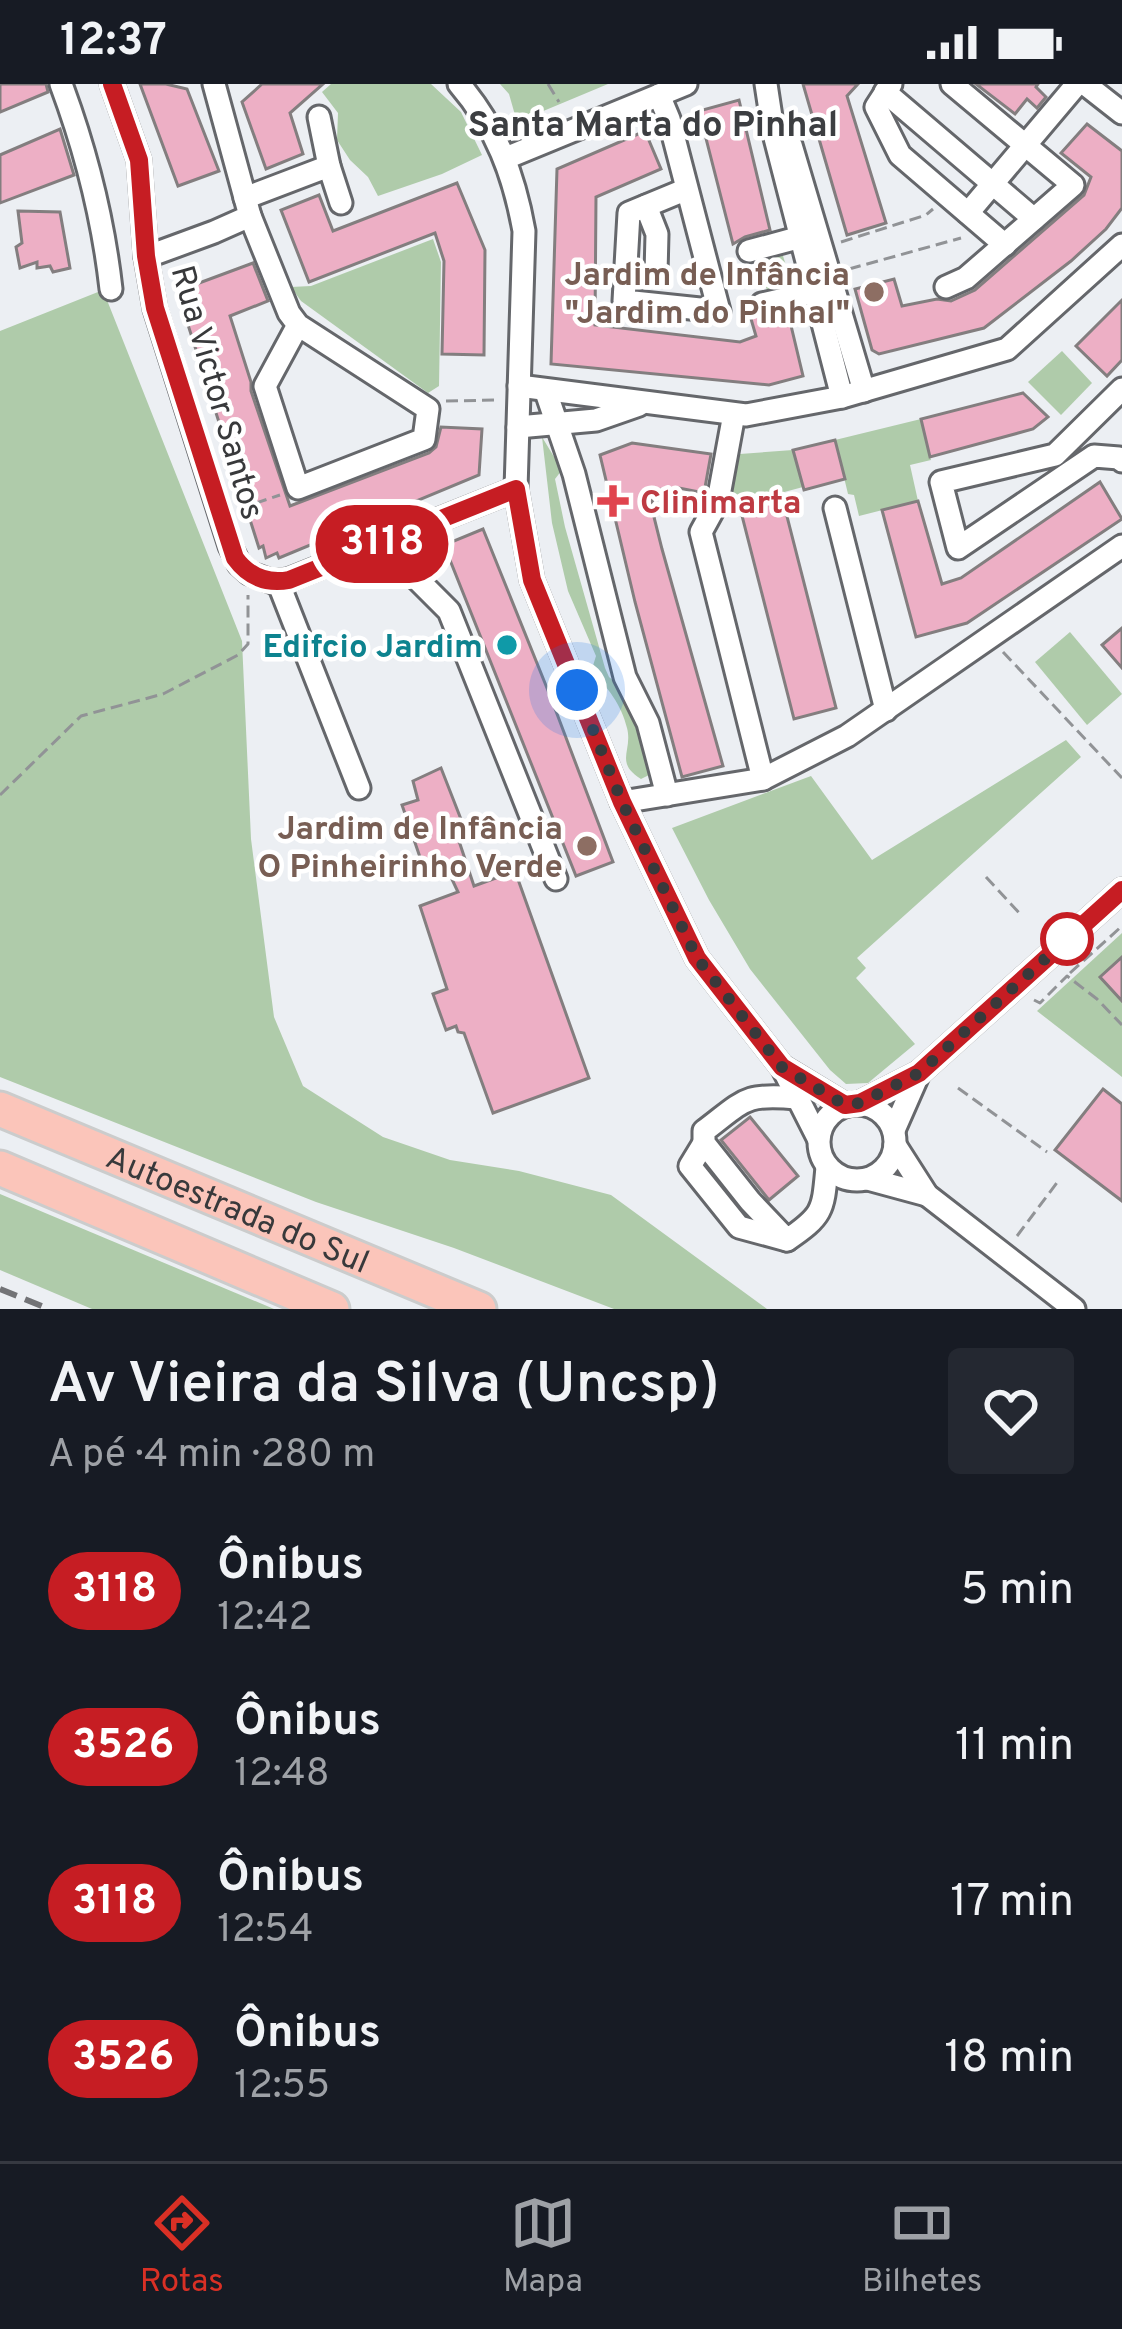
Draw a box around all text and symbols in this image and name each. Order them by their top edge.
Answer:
text: 12:37 [60,14,167,71]
district label: Santa Marta do Pinhal [468,104,838,150]
place label: Jardim de Infância "Jardim do Pinhal" [564,256,850,336]
street label: Rua Victor Santos [159,261,272,525]
marker: Jardim de Infância "Jardim do Pinhal" [861,279,887,305]
place label: Clinimarta [640,484,801,526]
marker: Clinimarta [597,485,629,517]
line badge: 3118 [298,505,466,583]
text: 3118 [339,517,425,570]
place label: Edifcio Jardim [263,628,483,670]
marker: Edifcio Jardim [494,632,520,658]
your location [547,660,607,720]
place label: Jardim de Infância O Pinheirinho Verde [258,810,563,890]
marker: Jardim de Infância O Pinheirinho Verde [574,833,600,859]
unlabelled marker [1042,914,1092,964]
street label: Autoestrada do Sul [99,1139,374,1286]
button: heart [948,1348,1074,1474]
text: Av Vieira da Silva (Uncsp) [48,1351,720,1423]
text: A pé · 4 min · 280 m [48,1432,375,1481]
text: Ônibus [217,1538,364,1595]
text: 5 min [961,1563,1074,1620]
text: 3118 [72,1564,157,1617]
text: 12:42 [217,1595,312,1644]
text: Ônibus [234,1694,381,1751]
text: 11 min [955,1719,1074,1776]
text: 3526 [72,1720,174,1773]
text: 12:48 [234,1751,330,1800]
text: Ônibus [217,1850,364,1907]
text: 17 min [950,1875,1074,1932]
text: 3118 [72,1876,157,1929]
text: 12:54 [217,1907,314,1956]
text: Ônibus [234,2006,381,2063]
text: 18 min [944,2031,1074,2088]
text: 3526 [72,2032,174,2085]
text: 12:55 [234,2063,330,2112]
tab: Rotas [140,2190,224,2304]
tab: Mapa [503,2190,583,2304]
tab: Bilhetes [862,2190,982,2304]

